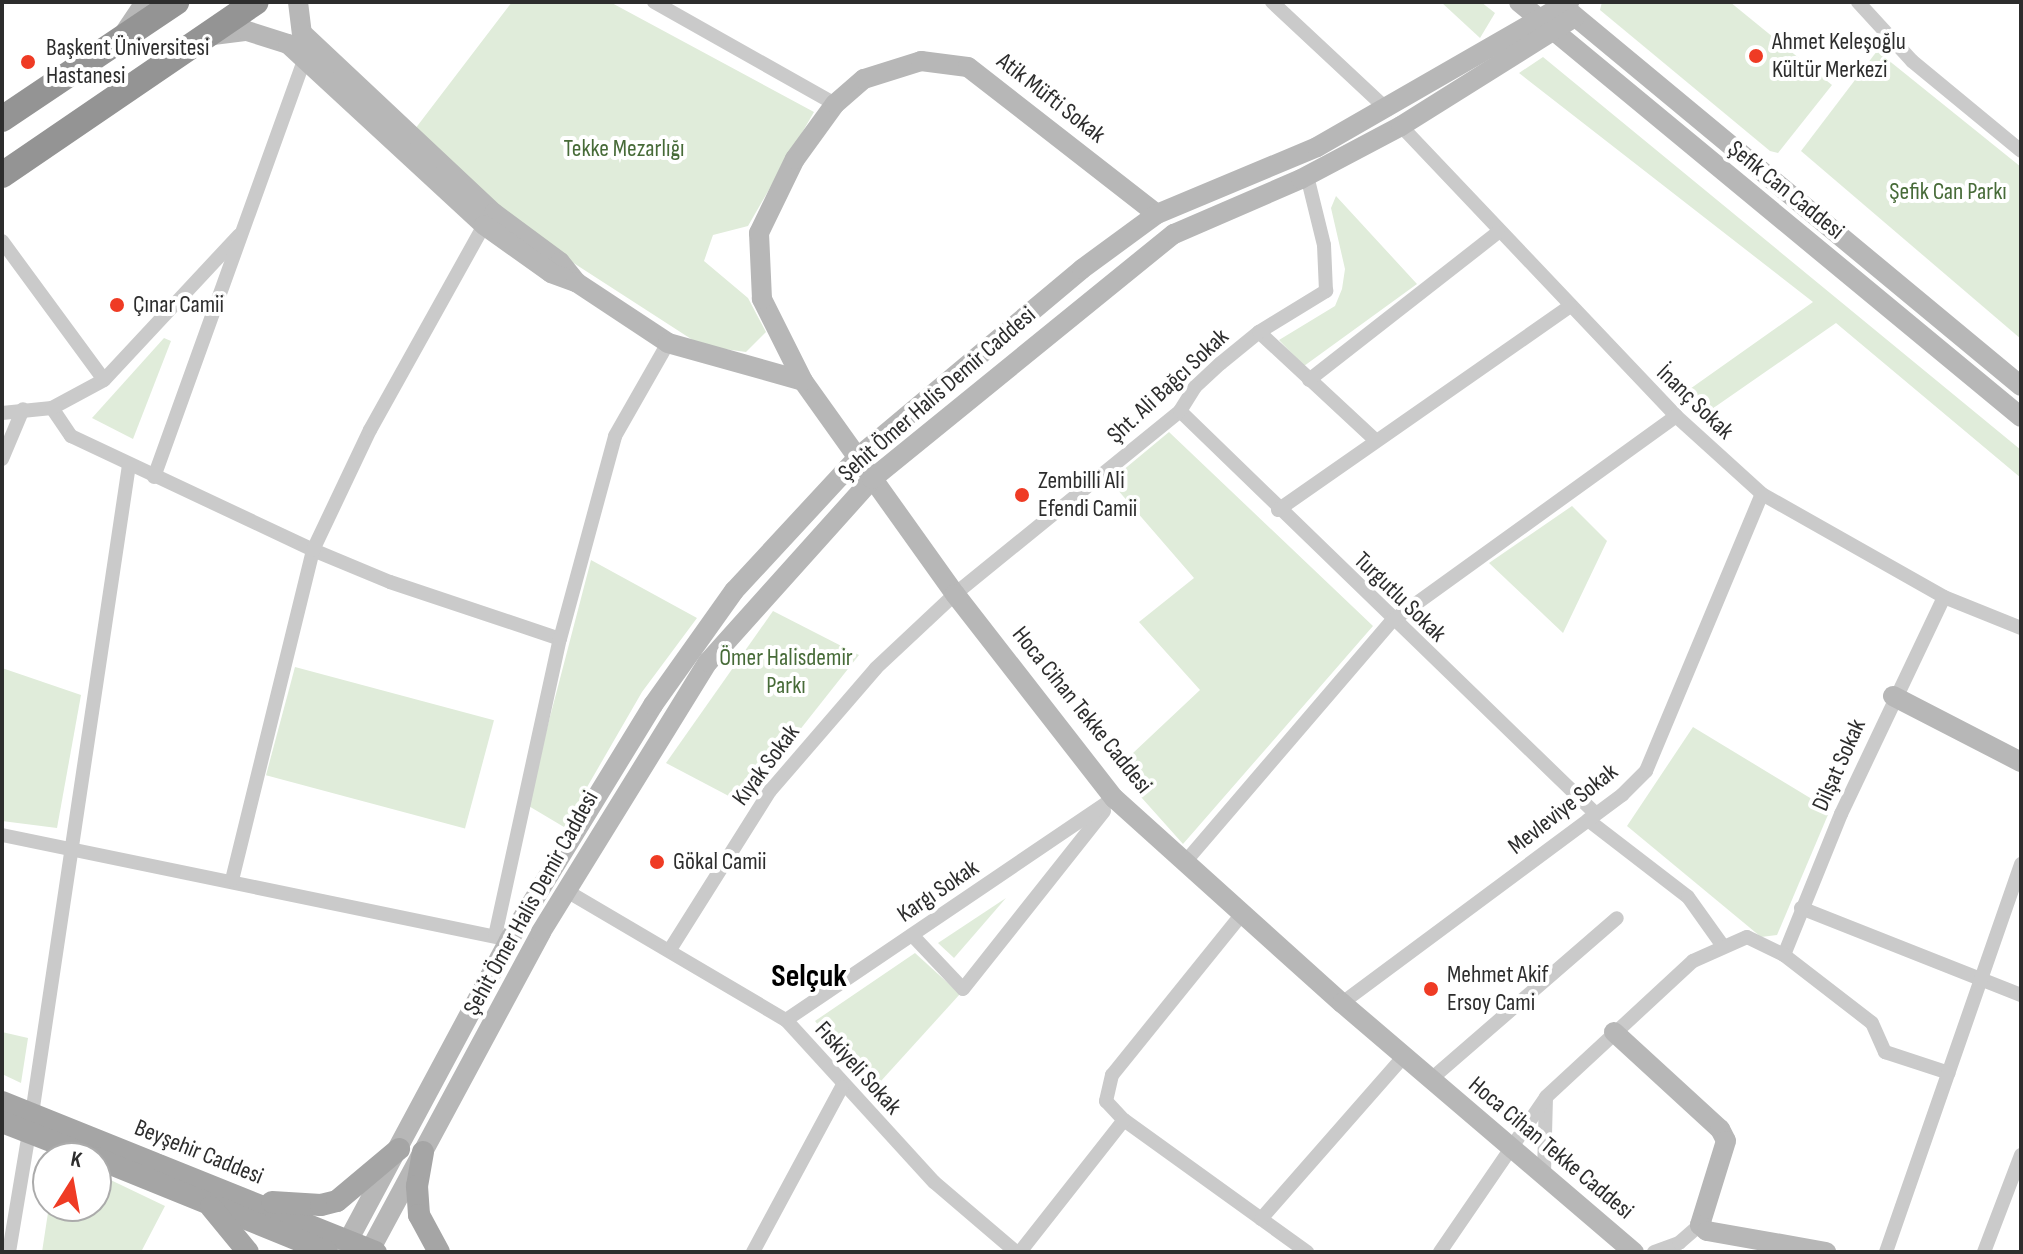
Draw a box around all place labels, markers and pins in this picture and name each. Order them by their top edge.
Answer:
place label: Ahmet Keleşoğlu Kültür Merkezi [1772,28,1906,84]
place label: Başkent Üniversitesi Hastanesi [46,34,209,90]
marker: Ahmet Keleşoğlu Kültür Merkezi [1747,47,1765,65]
marker: Başkent Üniversitesi Hastanesi [17,51,39,73]
place label: Çınar Camii [133,291,224,319]
marker: Çınar Camii [108,296,126,314]
place label: Zembilli Ali Efendi Camii [1038,467,1137,523]
marker: Zembilli Ali Efendi Camii [1013,486,1031,504]
place label: Gökal Camii [673,848,766,876]
marker: Gökal Camii [648,853,666,871]
place label: Mehmet Akif Ersoy Cami [1447,961,1548,1017]
marker: Mehmet Akif Ersoy Cami [1422,980,1440,998]

